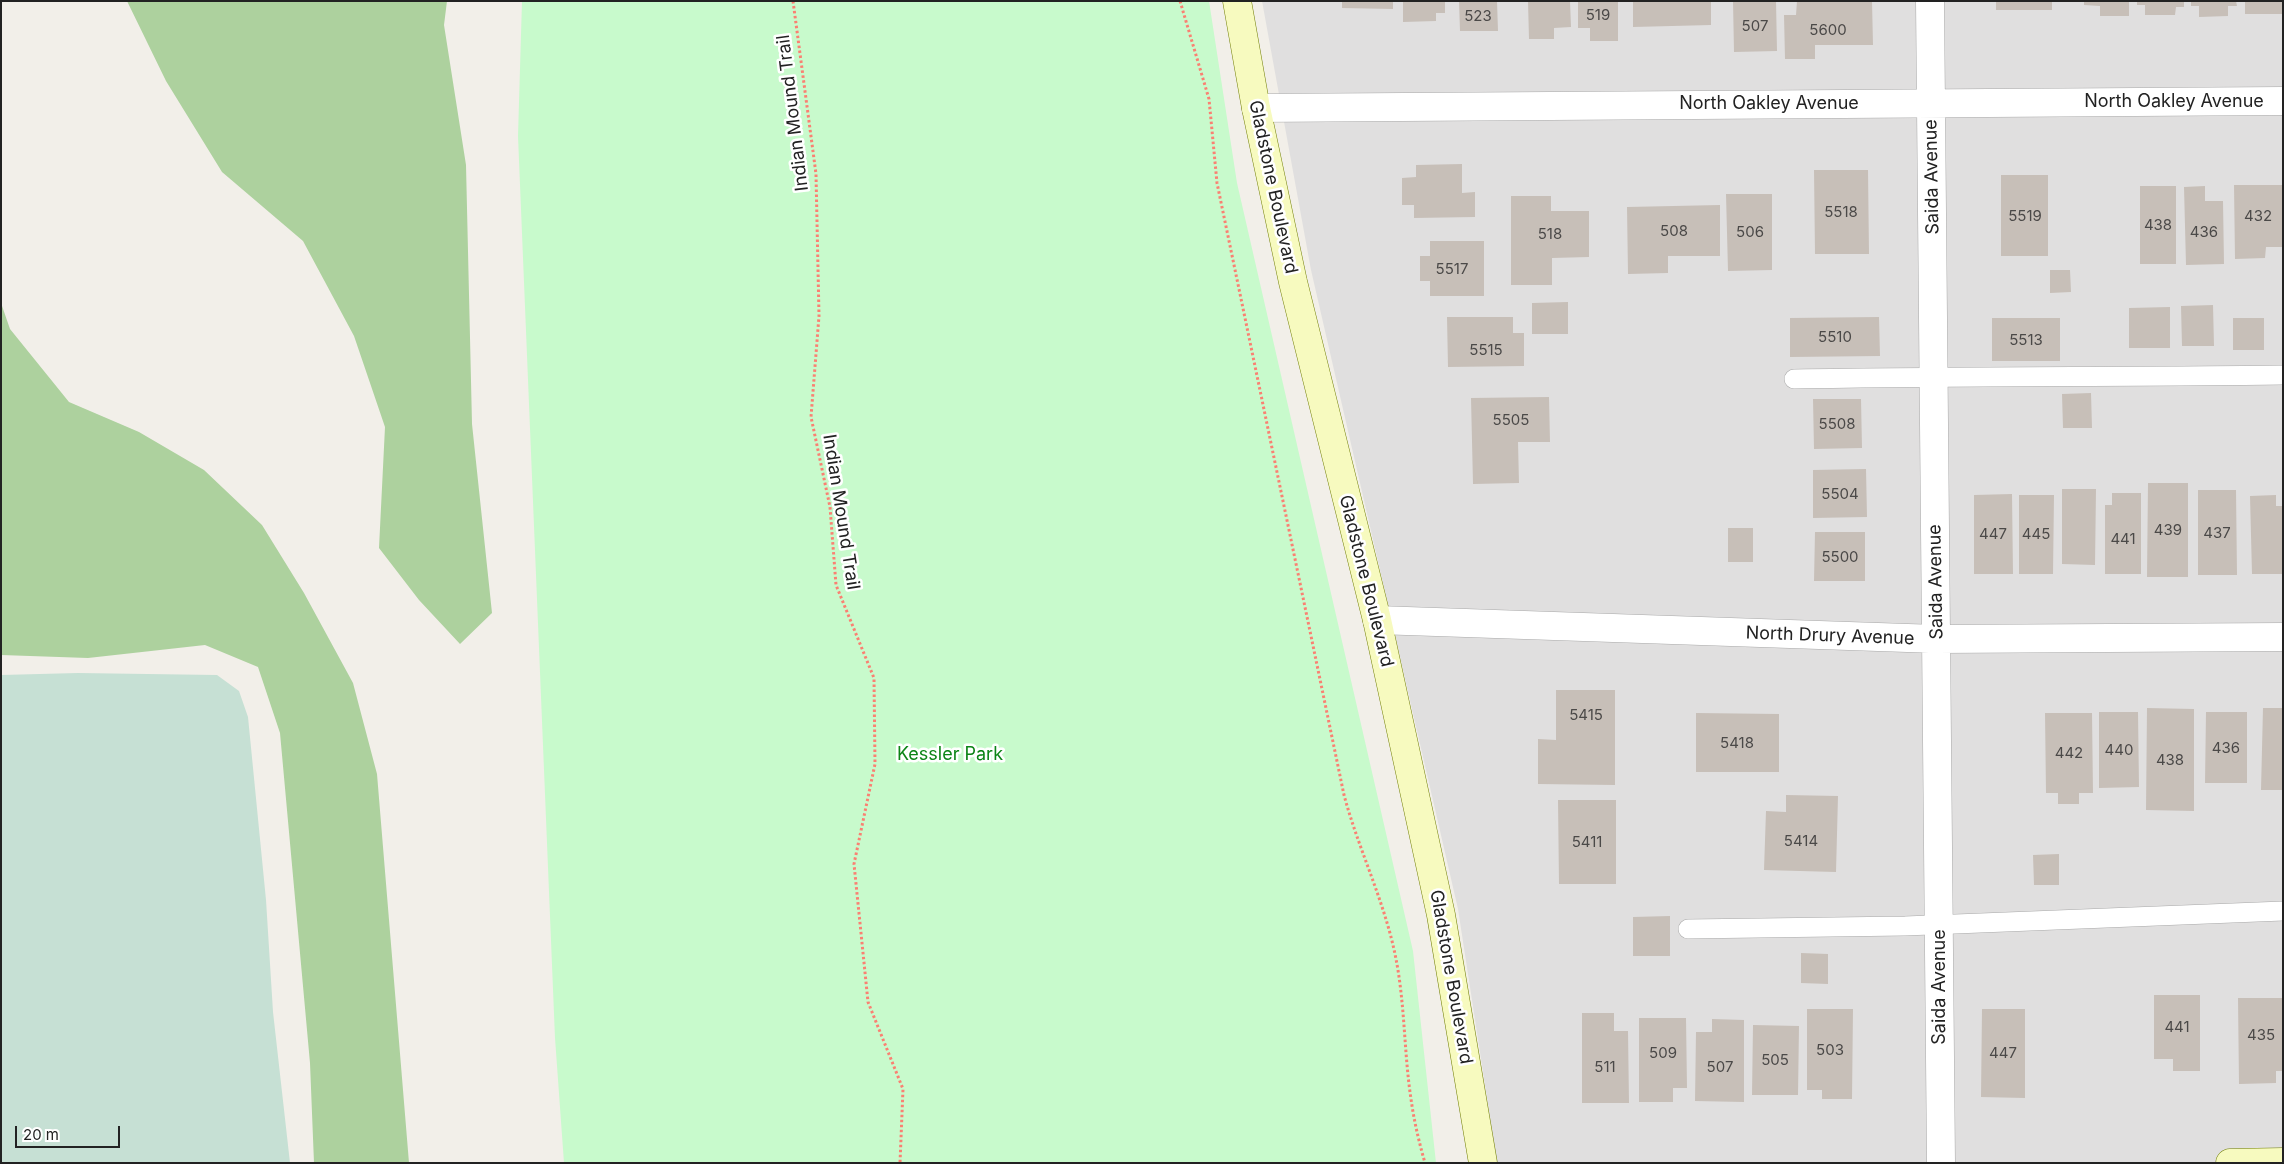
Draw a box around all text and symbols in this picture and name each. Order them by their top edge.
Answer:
house number: 519 [1586,6,1610,24]
house number: 523 [1464,7,1492,25]
house number: 507 [1742,17,1768,35]
house number: 5600 [1809,21,1847,39]
street label: Indian Mound Trail [773,34,813,192]
street label: North Oakley Avenue [2084,91,2264,113]
street label: North Oakley Avenue [1679,93,1859,115]
street label: Gladstone Boulevard [1244,98,1302,276]
street label: Saida Avenue [1920,119,1944,235]
house number: 5518 [1824,203,1858,221]
house number: 5519 [2008,207,2042,225]
house number: 432 [2244,207,2272,225]
house number: 438 [2144,216,2172,234]
house number: 508 [1660,222,1688,240]
house number: 506 [1736,223,1764,241]
house number: 436 [2190,223,2218,241]
house number: 518 [1538,225,1562,243]
house number: 5517 [1436,260,1468,278]
house number: 5510 [1818,328,1852,346]
house number: 5513 [2009,331,2043,349]
house number: 5515 [1469,341,1503,359]
house number: 5505 [1493,411,1529,429]
house number: 5508 [1819,415,1855,433]
street label: Indian Mound Trail [818,433,864,591]
house number: 5504 [1821,485,1859,503]
street label: Gladstone Boulevard [1334,493,1398,669]
house number: 439 [2154,521,2182,539]
street label: Saida Avenue [1924,524,1948,640]
house number: 437 [2203,524,2231,542]
house number: 447 [1979,525,2007,543]
house number: 445 [2022,525,2050,543]
house number: 441 [2110,530,2136,548]
house number: 5500 [1821,548,1859,566]
street label: North Drury Avenue [1745,622,1915,650]
house number: 5415 [1569,706,1603,724]
house number: 5418 [1720,734,1754,752]
house number: 436 [2212,739,2240,757]
house number: 440 [2105,741,2133,759]
park label: Kessler Park [897,744,1003,766]
house number: 442 [2055,744,2083,762]
house number: 438 [2156,751,2184,769]
house number: 5414 [1784,832,1818,850]
house number: 5411 [1572,833,1602,851]
street label: Gladstone Boulevard [1425,888,1477,1066]
street label: Saida Avenue [1929,929,1951,1045]
house number: 441 [2164,1018,2190,1036]
house number: 435 [2247,1026,2275,1044]
house number: 503 [1816,1041,1844,1059]
house number: 509 [1649,1044,1677,1062]
house number: 447 [1989,1044,2017,1062]
house number: 505 [1761,1051,1789,1069]
house number: 511 [1594,1058,1616,1076]
house number: 507 [1707,1058,1733,1076]
scale bar [18,1116,122,1148]
text: 20 m [23,1125,59,1144]

